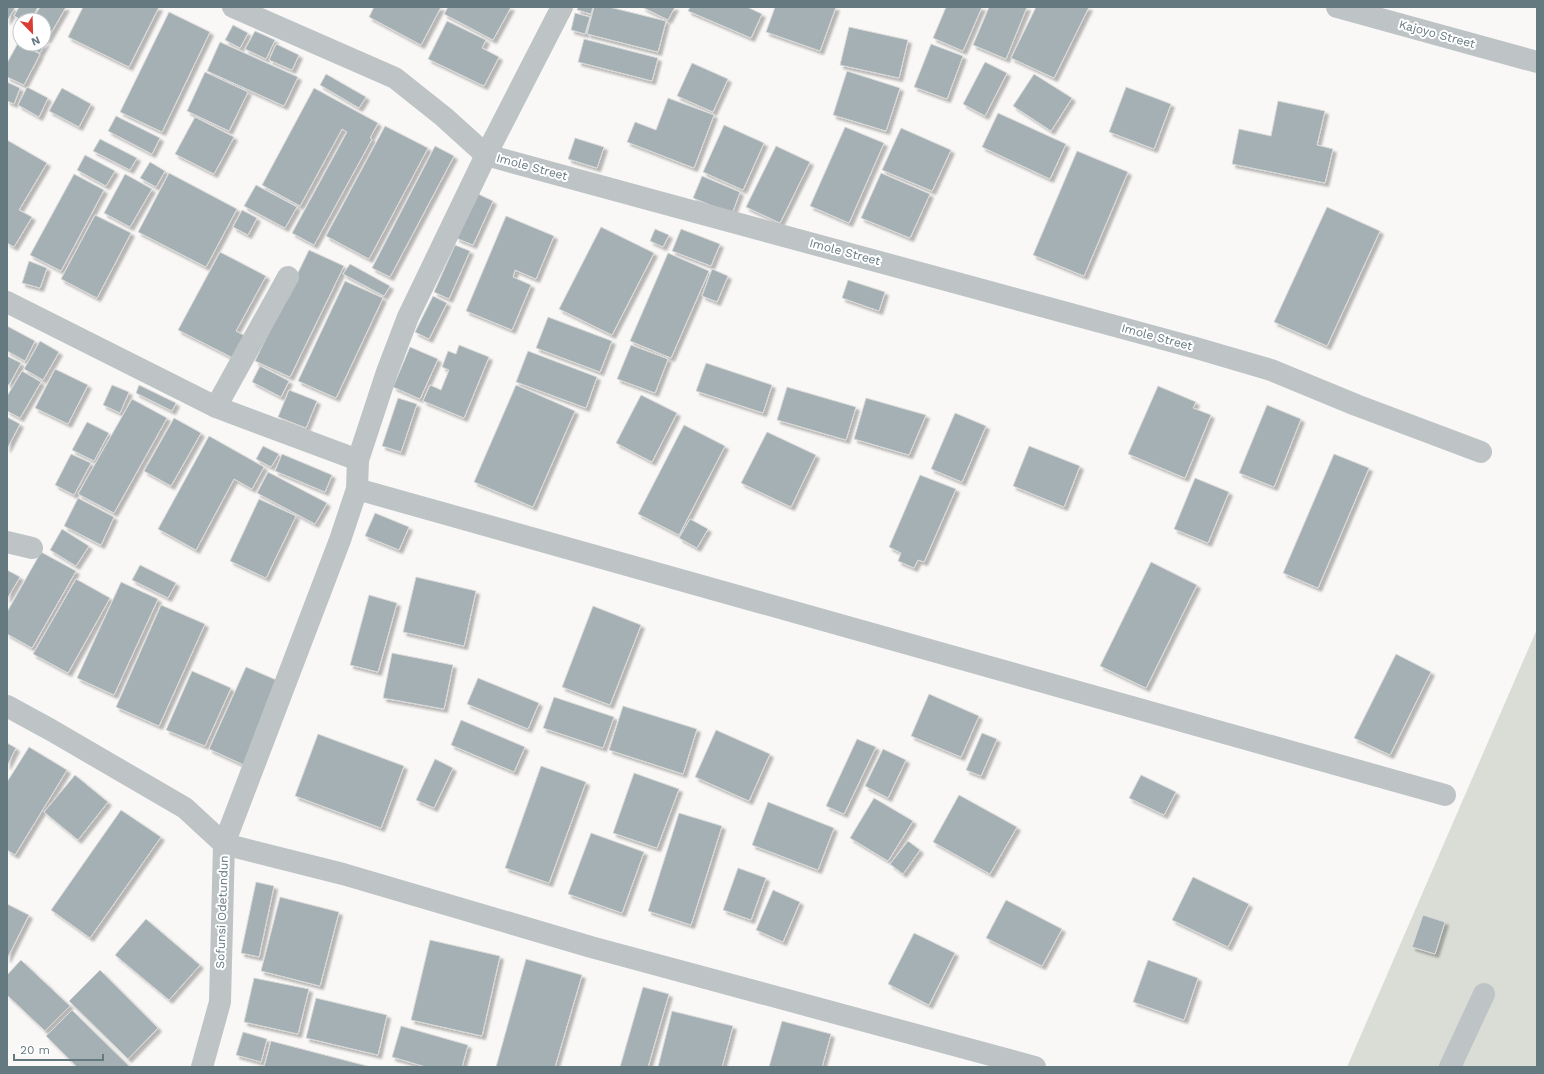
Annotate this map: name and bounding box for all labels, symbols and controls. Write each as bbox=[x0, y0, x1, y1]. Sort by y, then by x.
north arrow bbox=[12, 12, 52, 52]
street label: Kajoyo Street bbox=[1397, 17, 1477, 51]
text: N bbox=[29, 33, 42, 48]
street label: Imole Street bbox=[495, 151, 569, 183]
street label: Imole Street bbox=[808, 236, 882, 268]
street label: Imole Street bbox=[1120, 321, 1194, 353]
street label: Sofunsi Odetundun bbox=[213, 855, 231, 969]
scale bar bbox=[14, 1036, 103, 1062]
text: 20 m bbox=[20, 1043, 50, 1057]

